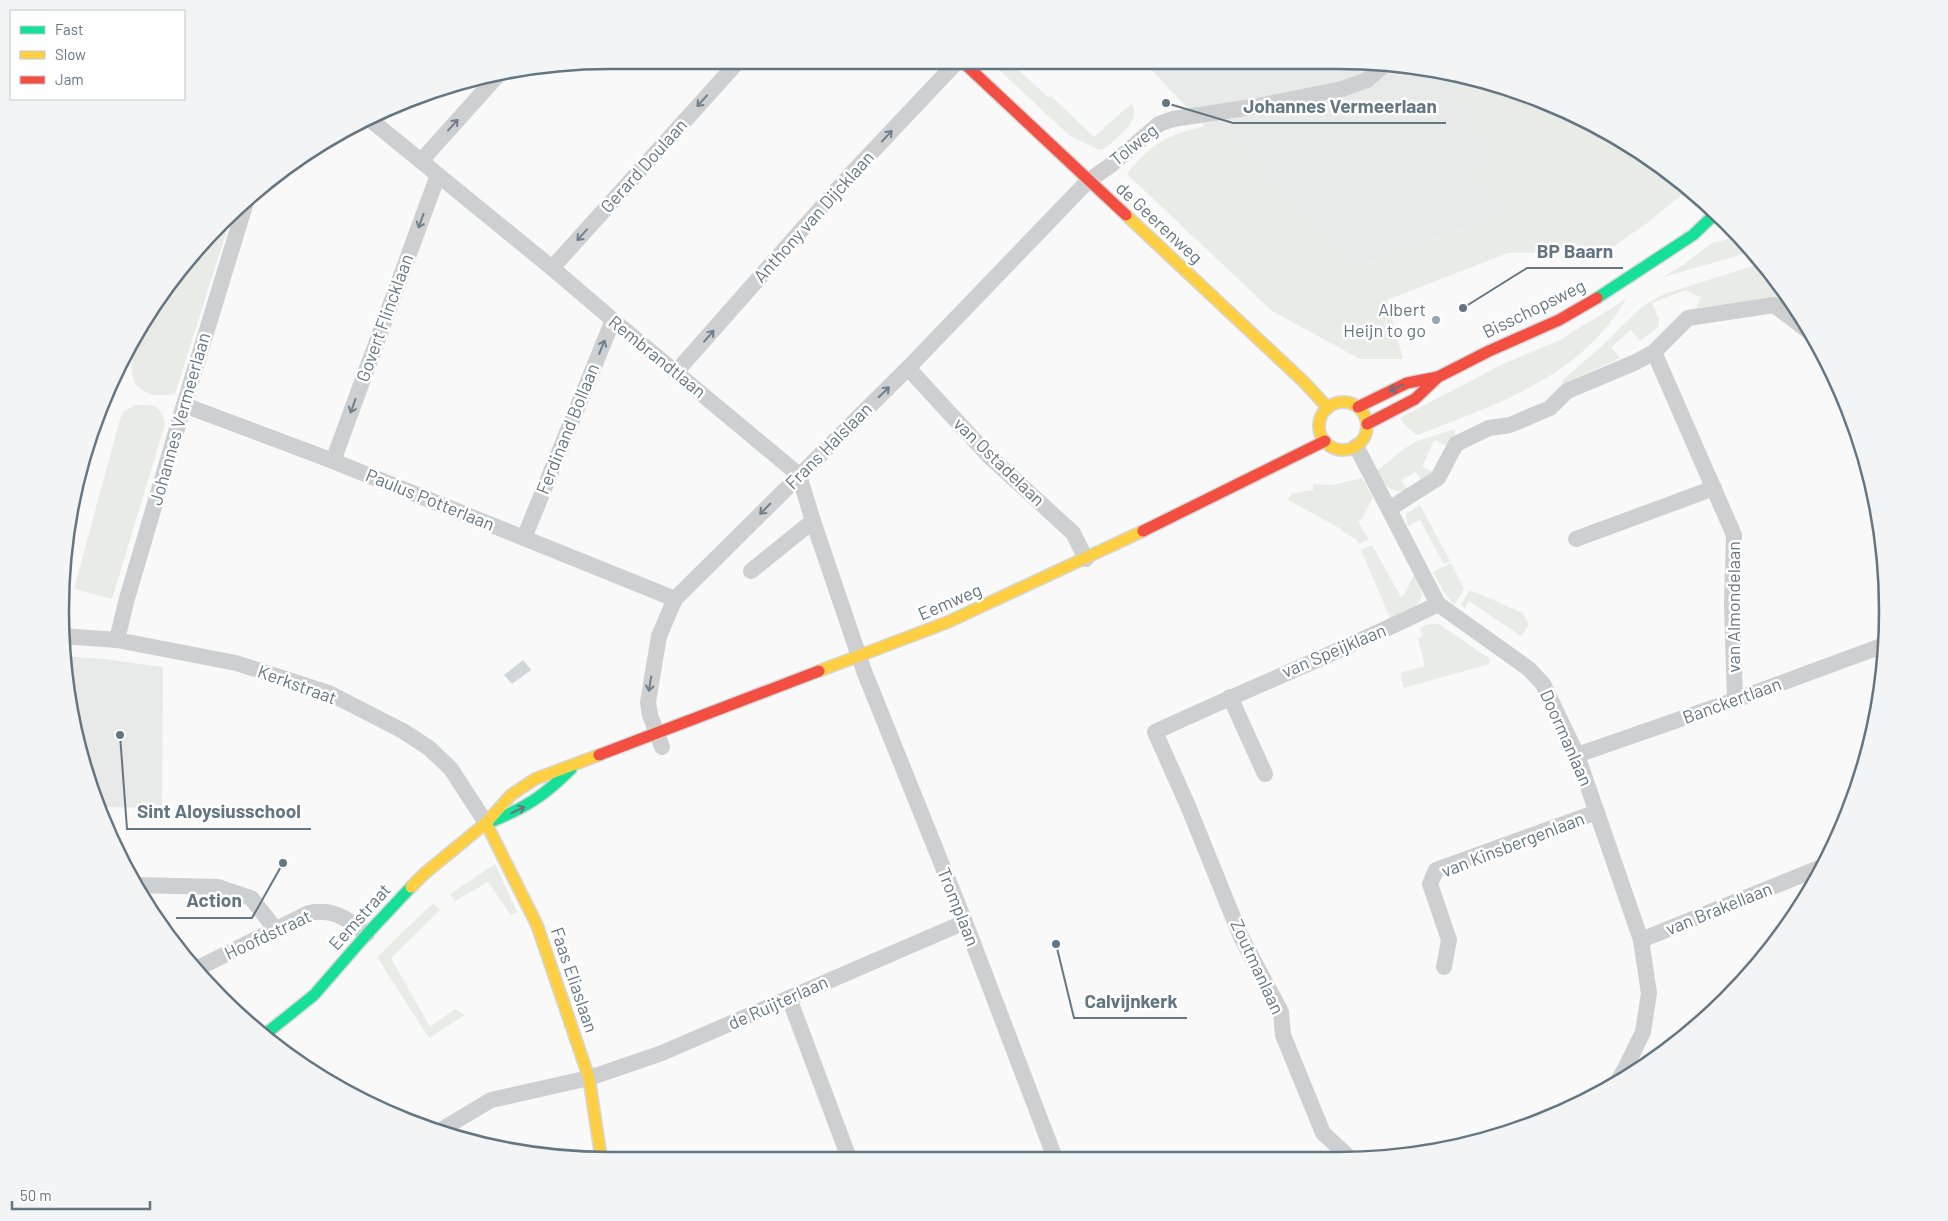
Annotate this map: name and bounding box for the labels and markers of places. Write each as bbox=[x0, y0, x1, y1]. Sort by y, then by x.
callout: Johannes Vermeerlaan bbox=[1233, 89, 1446, 123]
callout: BP Baarn bbox=[1527, 234, 1623, 268]
place label: Albert Heijn to go bbox=[1343, 298, 1426, 341]
marker: Albert Heijn to go bbox=[1430, 314, 1442, 326]
callout: Sint Aloysiusschool bbox=[127, 795, 311, 829]
callout: Action bbox=[176, 884, 252, 918]
callout: Calvijnkerk bbox=[1074, 984, 1187, 1018]

